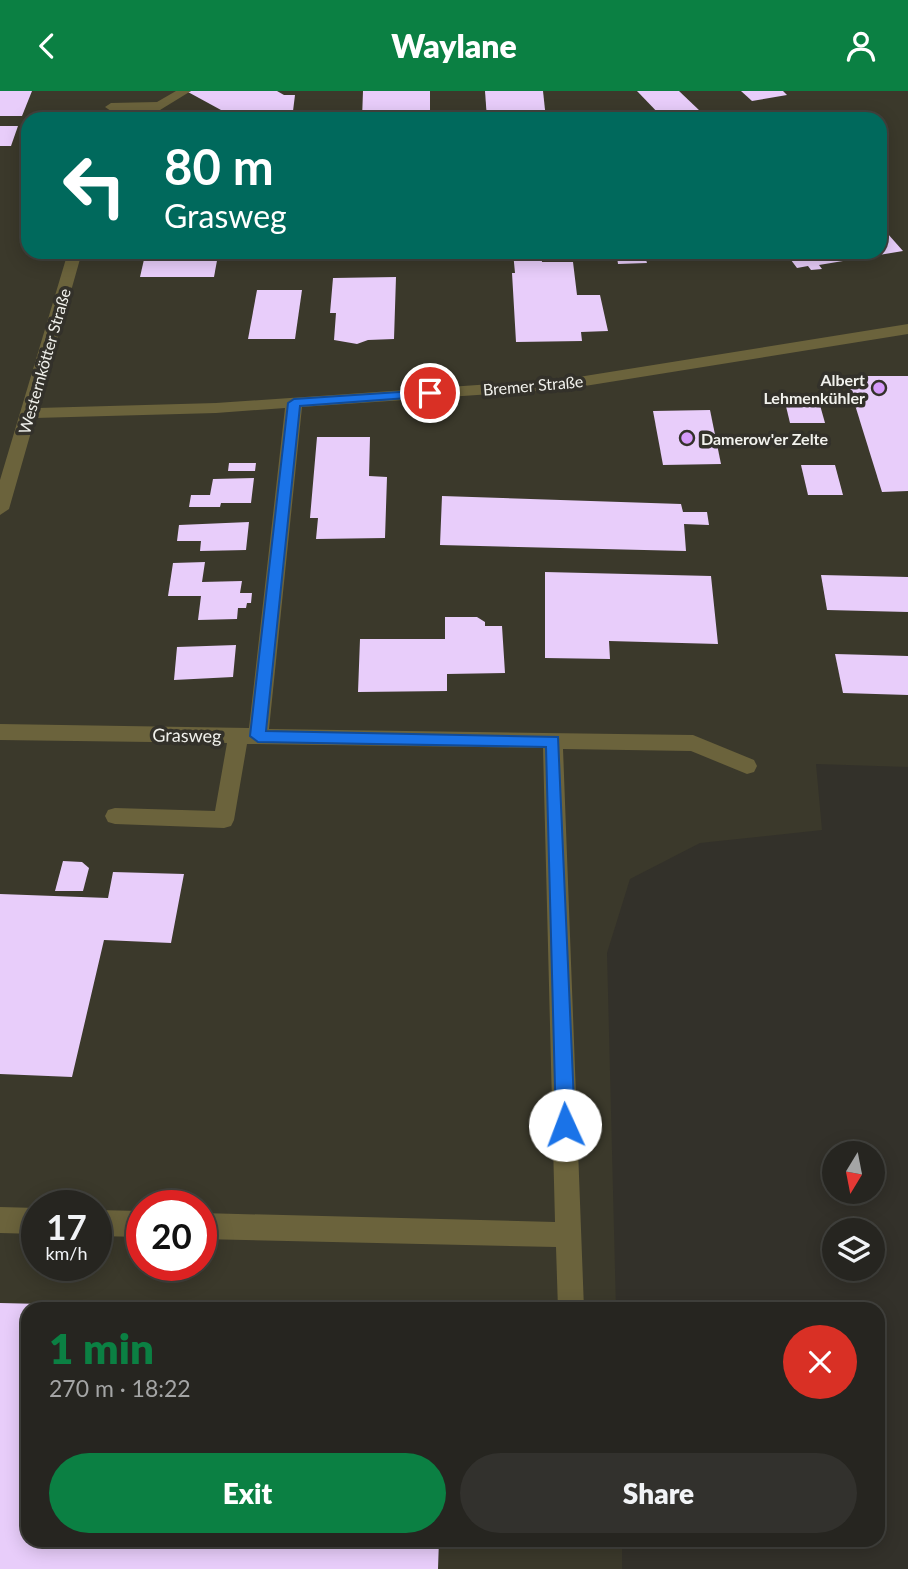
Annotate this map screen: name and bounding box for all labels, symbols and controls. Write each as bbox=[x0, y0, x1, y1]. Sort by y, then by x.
text: Waylane bbox=[391, 26, 517, 65]
icon: back bbox=[28, 27, 66, 65]
icon: person bbox=[842, 27, 880, 65]
text: 80 m bbox=[164, 137, 274, 195]
icon: left bbox=[49, 140, 140, 231]
text: Grasweg bbox=[164, 196, 287, 235]
street label: Westernkötter Straße bbox=[14, 286, 74, 436]
pin bbox=[400, 363, 460, 423]
place label: Albert Lehmenkühler bbox=[763, 370, 865, 407]
street label: Bremer Straße bbox=[482, 371, 584, 399]
icon: arrive bbox=[411, 374, 449, 412]
marker: Albert Lehmenkühler bbox=[871, 380, 887, 396]
place label: Damerow'er Zelte bbox=[701, 429, 828, 448]
marker: Damerow'er Zelte bbox=[679, 430, 695, 446]
street label: Grasweg bbox=[152, 723, 222, 747]
position arrow bbox=[528, 1088, 602, 1162]
north arrow bbox=[822, 1141, 886, 1204]
map controls bbox=[822, 1141, 885, 1281]
speed limit sign: 20 bbox=[126, 1190, 217, 1281]
text: 17 bbox=[46, 1205, 87, 1247]
button: layers bbox=[822, 1218, 885, 1281]
text: km/h bbox=[45, 1242, 88, 1264]
text: 1 min bbox=[49, 1323, 154, 1373]
button: close bbox=[783, 1325, 857, 1399]
text: 270 m · 18:22 bbox=[49, 1374, 191, 1402]
button: Exit bbox=[49, 1453, 446, 1533]
button: Share bbox=[460, 1453, 857, 1533]

